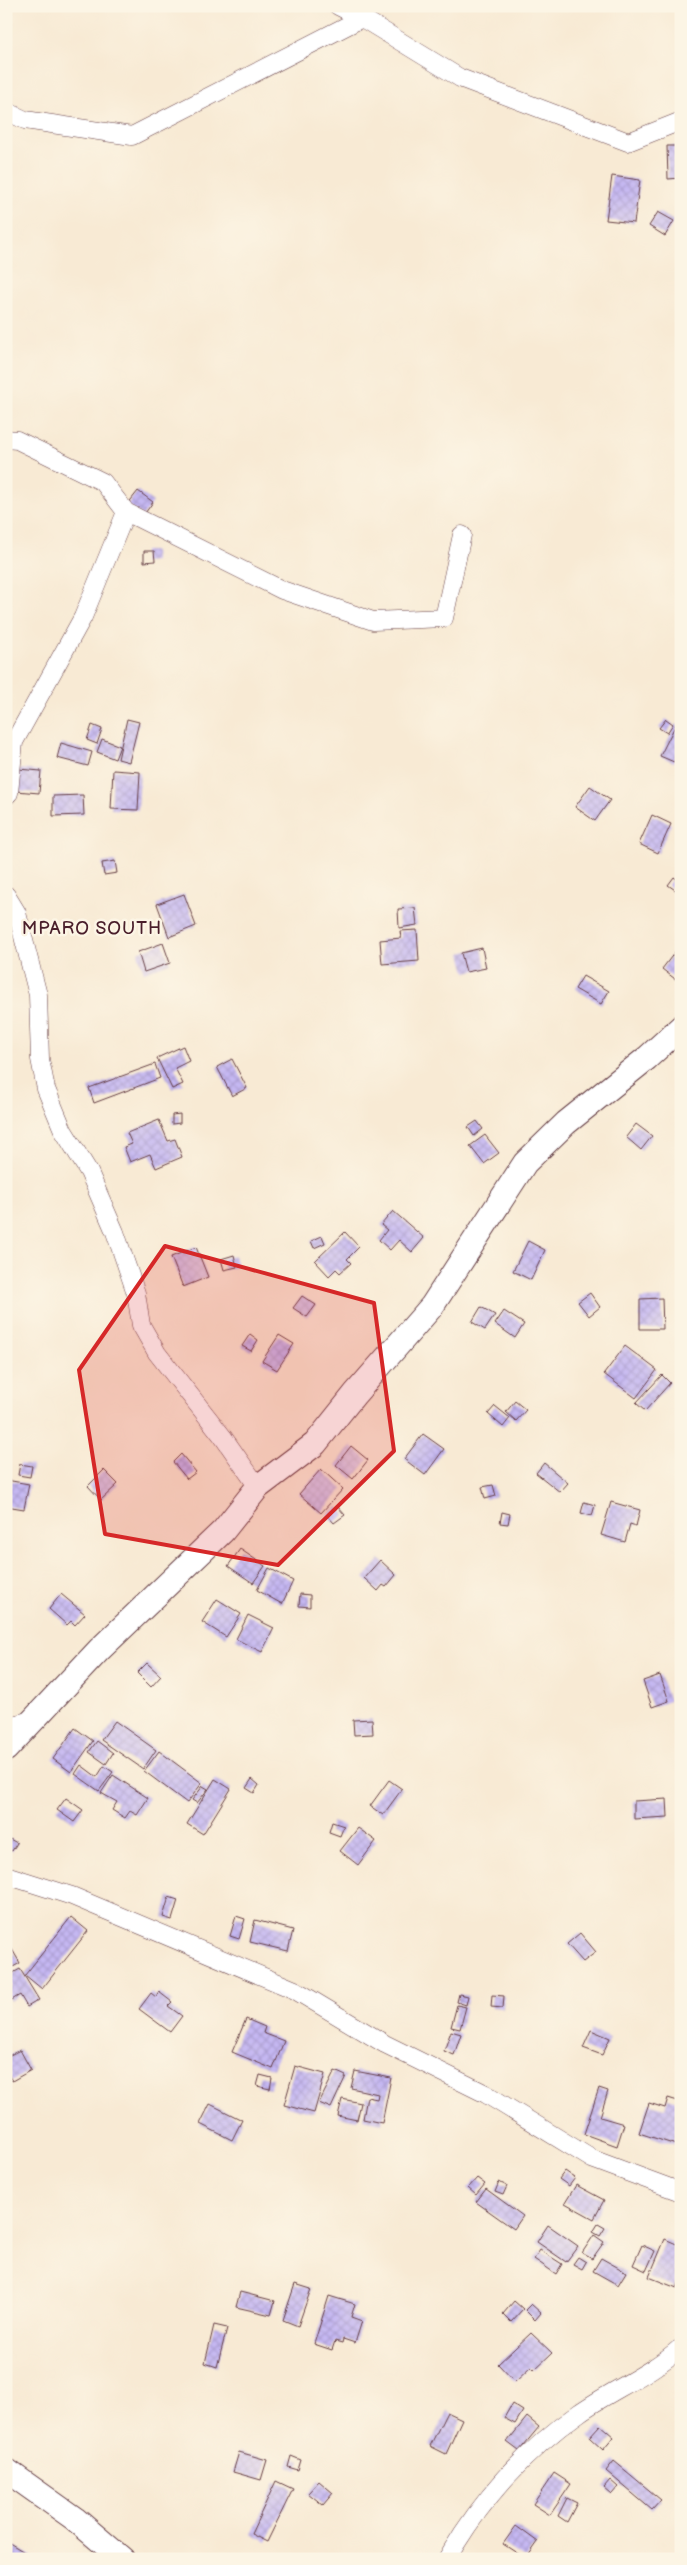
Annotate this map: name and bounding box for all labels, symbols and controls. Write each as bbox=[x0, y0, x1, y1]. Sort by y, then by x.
district label: MPARO SOUTH bbox=[22, 918, 162, 939]

